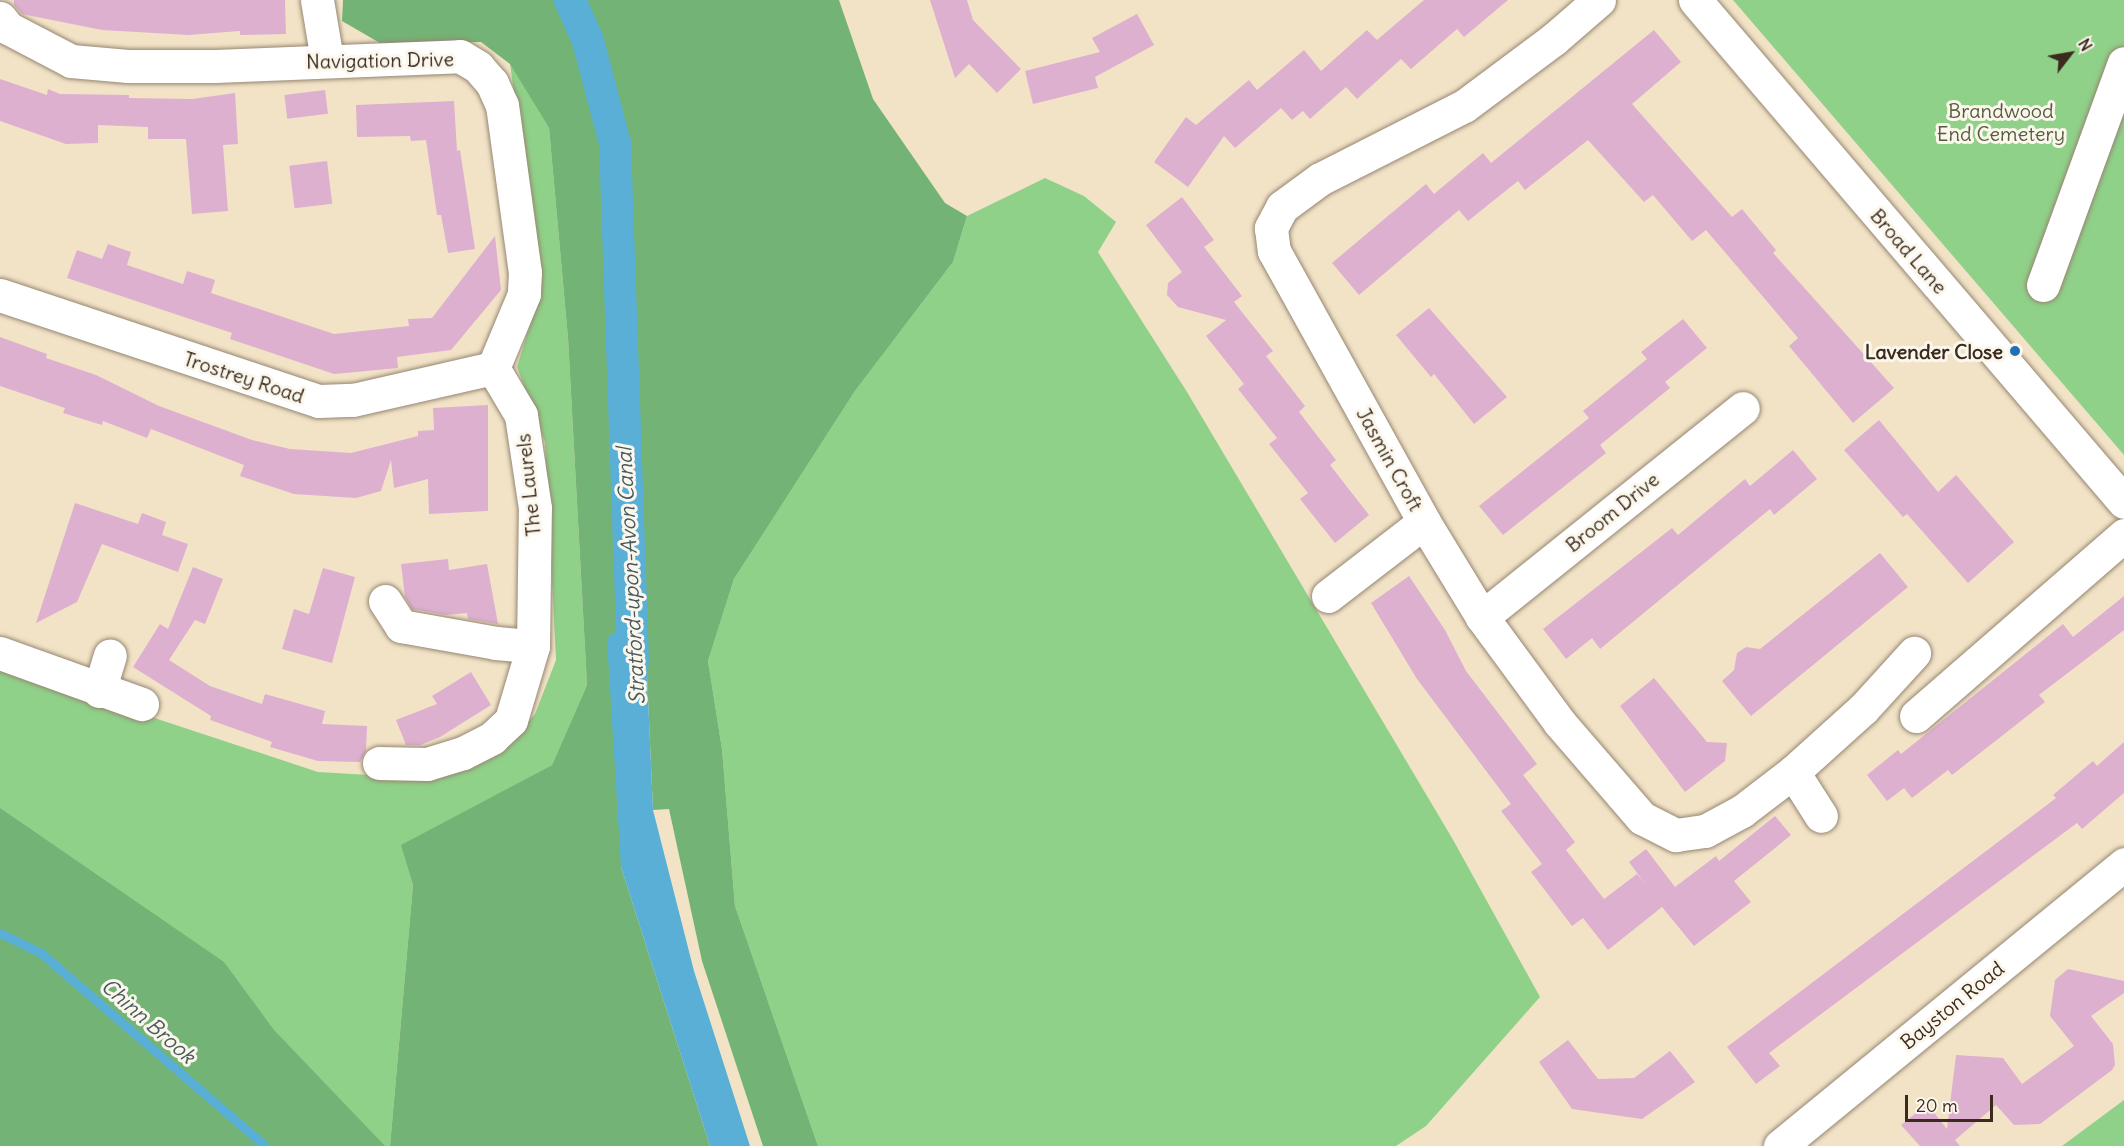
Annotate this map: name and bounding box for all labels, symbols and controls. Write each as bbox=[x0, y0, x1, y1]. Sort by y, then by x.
north arrow bbox=[2040, 24, 2100, 84]
text: N bbox=[2074, 35, 2097, 55]
street label: Navigation Drive bbox=[306, 47, 454, 73]
park label: Brandwood End Cemetery bbox=[1937, 99, 2065, 146]
street label: Broad Lane bbox=[1866, 204, 1952, 298]
place label: Lavender Close bbox=[1865, 339, 2003, 363]
marker: Lavender Close bbox=[2008, 344, 2022, 358]
street label: Trostrey Road bbox=[181, 346, 307, 408]
street label: Jasmin Croft bbox=[1352, 403, 1428, 515]
street label: The Laurels bbox=[511, 432, 545, 538]
water label: Stratford-upon-Avon Canal bbox=[612, 447, 650, 705]
street label: Broom Drive bbox=[1560, 467, 1664, 557]
street label: Bayston Road bbox=[1895, 956, 2009, 1054]
water label: Chinn Brook bbox=[96, 973, 200, 1069]
scale bar bbox=[1908, 1083, 1996, 1121]
text: 20 m bbox=[1916, 1094, 1958, 1117]

